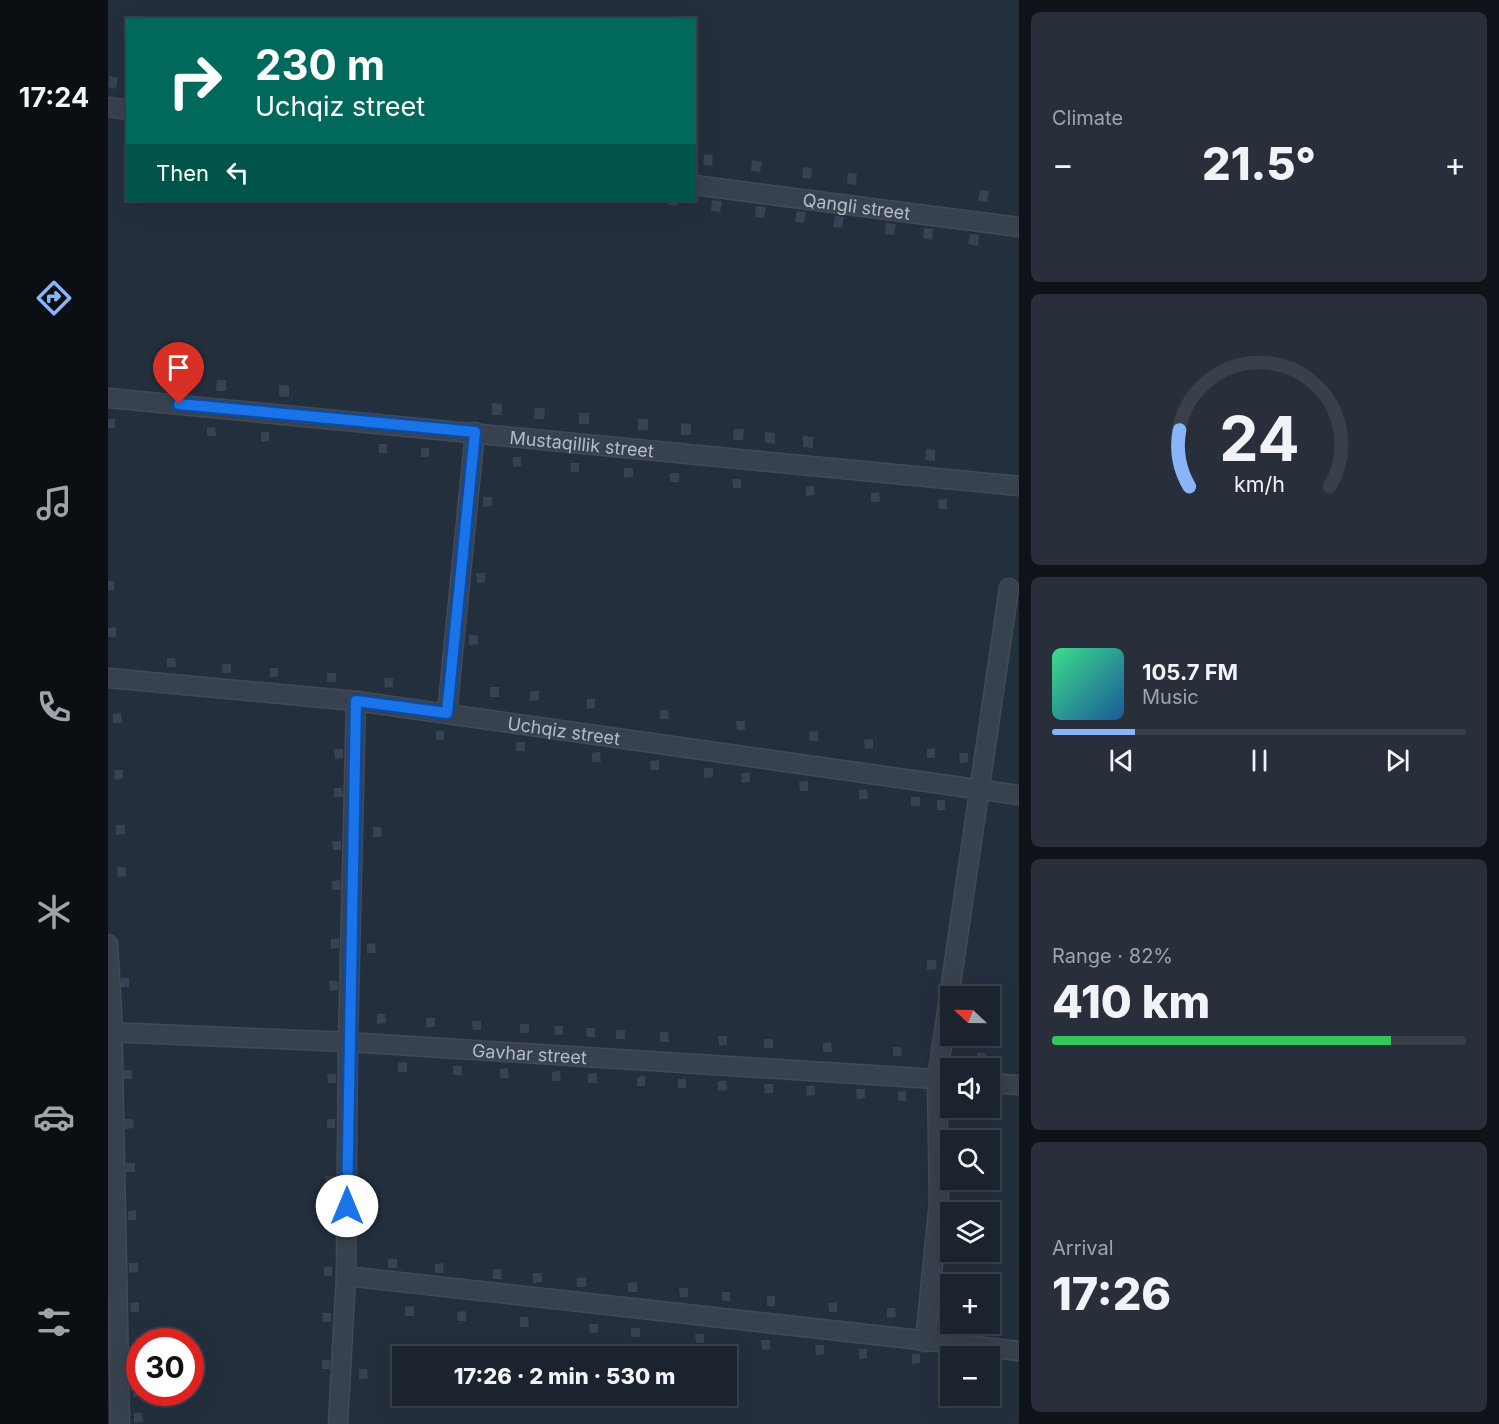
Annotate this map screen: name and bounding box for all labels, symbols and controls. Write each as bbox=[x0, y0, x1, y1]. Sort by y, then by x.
text: 230 m bbox=[255, 39, 385, 90]
icon: right bbox=[156, 42, 234, 120]
text: 17:24 bbox=[19, 81, 89, 114]
text: Uchqiz street bbox=[255, 90, 425, 123]
text: Climate bbox=[1052, 106, 1123, 130]
text: 21.5° bbox=[1202, 136, 1316, 191]
text: − bbox=[1052, 144, 1074, 184]
text: + bbox=[1444, 144, 1466, 184]
icon: left bbox=[221, 156, 254, 189]
text: Then bbox=[156, 160, 209, 186]
street label: Qangli street bbox=[802, 189, 912, 223]
icon: directions bbox=[33, 277, 75, 319]
pin bbox=[153, 342, 204, 404]
icon: arrive bbox=[162, 351, 195, 384]
text: 24 bbox=[1219, 401, 1299, 476]
street label: Mustaqillik street bbox=[509, 426, 655, 461]
text: km/h bbox=[1234, 471, 1284, 497]
icon: music bbox=[33, 482, 75, 524]
text: 105.7 FM bbox=[1142, 659, 1238, 685]
text: Music bbox=[1142, 685, 1199, 709]
icon: phone bbox=[33, 686, 75, 728]
street label: Uchqiz street bbox=[506, 712, 622, 749]
icon: previous bbox=[1105, 744, 1138, 777]
icon: pause bbox=[1243, 744, 1276, 777]
icon: next bbox=[1381, 744, 1414, 777]
icon: climate bbox=[33, 891, 75, 933]
text: Range · 82% bbox=[1052, 944, 1173, 968]
text: 410 km bbox=[1052, 974, 1210, 1029]
north arrow bbox=[940, 986, 1000, 1046]
map controls bbox=[940, 986, 1000, 1406]
street label: Gavhar street bbox=[471, 1039, 588, 1068]
button: sound bbox=[940, 1058, 1000, 1118]
icon: car bbox=[33, 1096, 75, 1138]
button: search bbox=[940, 1130, 1000, 1190]
position arrow bbox=[315, 1174, 379, 1238]
button: layers bbox=[940, 1202, 1000, 1262]
text: Arrival bbox=[1052, 1236, 1114, 1260]
text: 17:26 bbox=[1052, 1266, 1171, 1321]
button: + bbox=[940, 1274, 1000, 1334]
icon: filters bbox=[33, 1301, 75, 1343]
speed limit sign: 30 bbox=[126, 1328, 204, 1406]
button: − bbox=[940, 1346, 1000, 1406]
text: 17:26 · 2 min · 530 m bbox=[454, 1363, 675, 1389]

